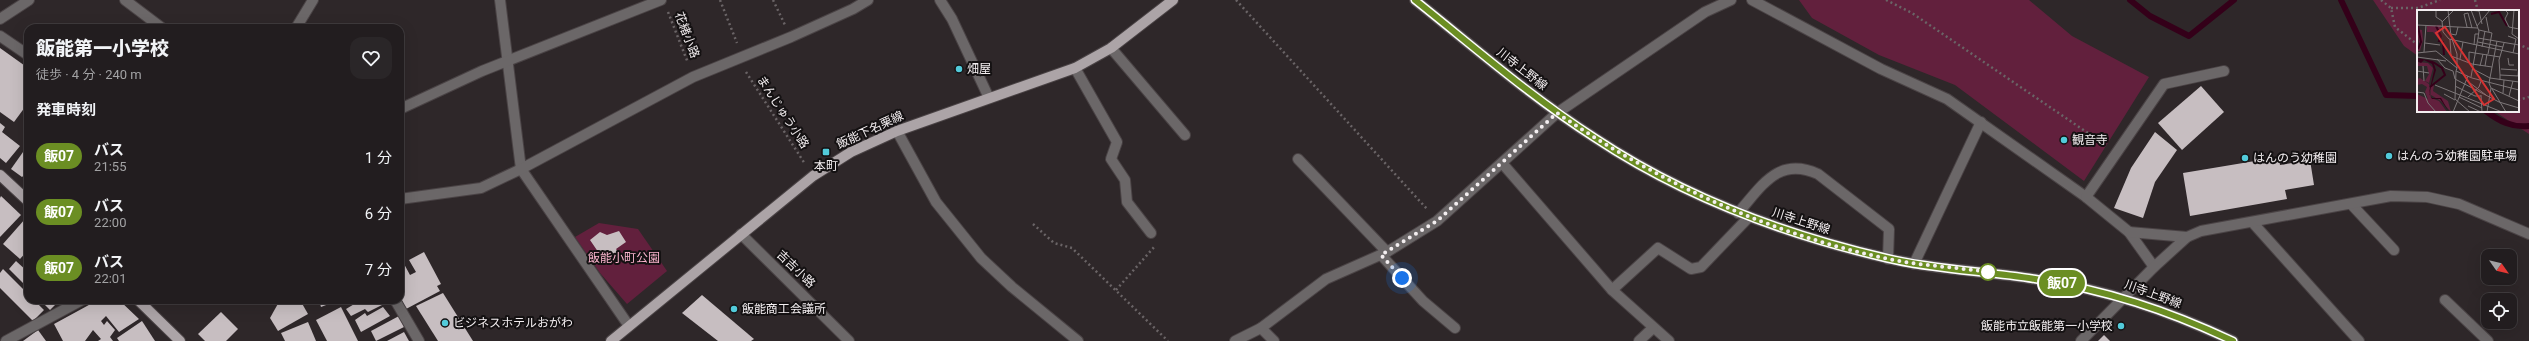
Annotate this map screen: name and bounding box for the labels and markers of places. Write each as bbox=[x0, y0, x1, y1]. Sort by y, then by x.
place label: 畑屋 bbox=[967, 62, 991, 76]
marker: 畑屋 bbox=[954, 64, 964, 74]
place label: 観音寺 bbox=[2072, 133, 2108, 147]
marker: 観音寺 bbox=[2059, 135, 2069, 145]
marker: 本町 bbox=[821, 147, 831, 157]
place label: はんのう幼稚園駐車場 bbox=[2397, 149, 2517, 163]
place label: はんのう幼稚園 bbox=[2253, 151, 2337, 165]
marker: はんのう幼稚園駐車場 bbox=[2384, 151, 2394, 161]
marker: はんのう幼稚園 bbox=[2240, 153, 2250, 163]
place label: 本町 bbox=[814, 159, 838, 173]
unlabelled marker bbox=[1979, 263, 1997, 281]
place label: 飯能商工会議所 bbox=[742, 302, 826, 316]
marker: 飯能商工会議所 bbox=[729, 304, 739, 314]
place label: ビジネスホテルおがわ bbox=[453, 316, 573, 330]
marker: ビジネスホテルおがわ bbox=[440, 318, 450, 328]
place label: 飯能市立飯能第一小学校 bbox=[1981, 319, 2113, 333]
marker: 飯能市立飯能第一小学校 bbox=[2116, 321, 2126, 331]

